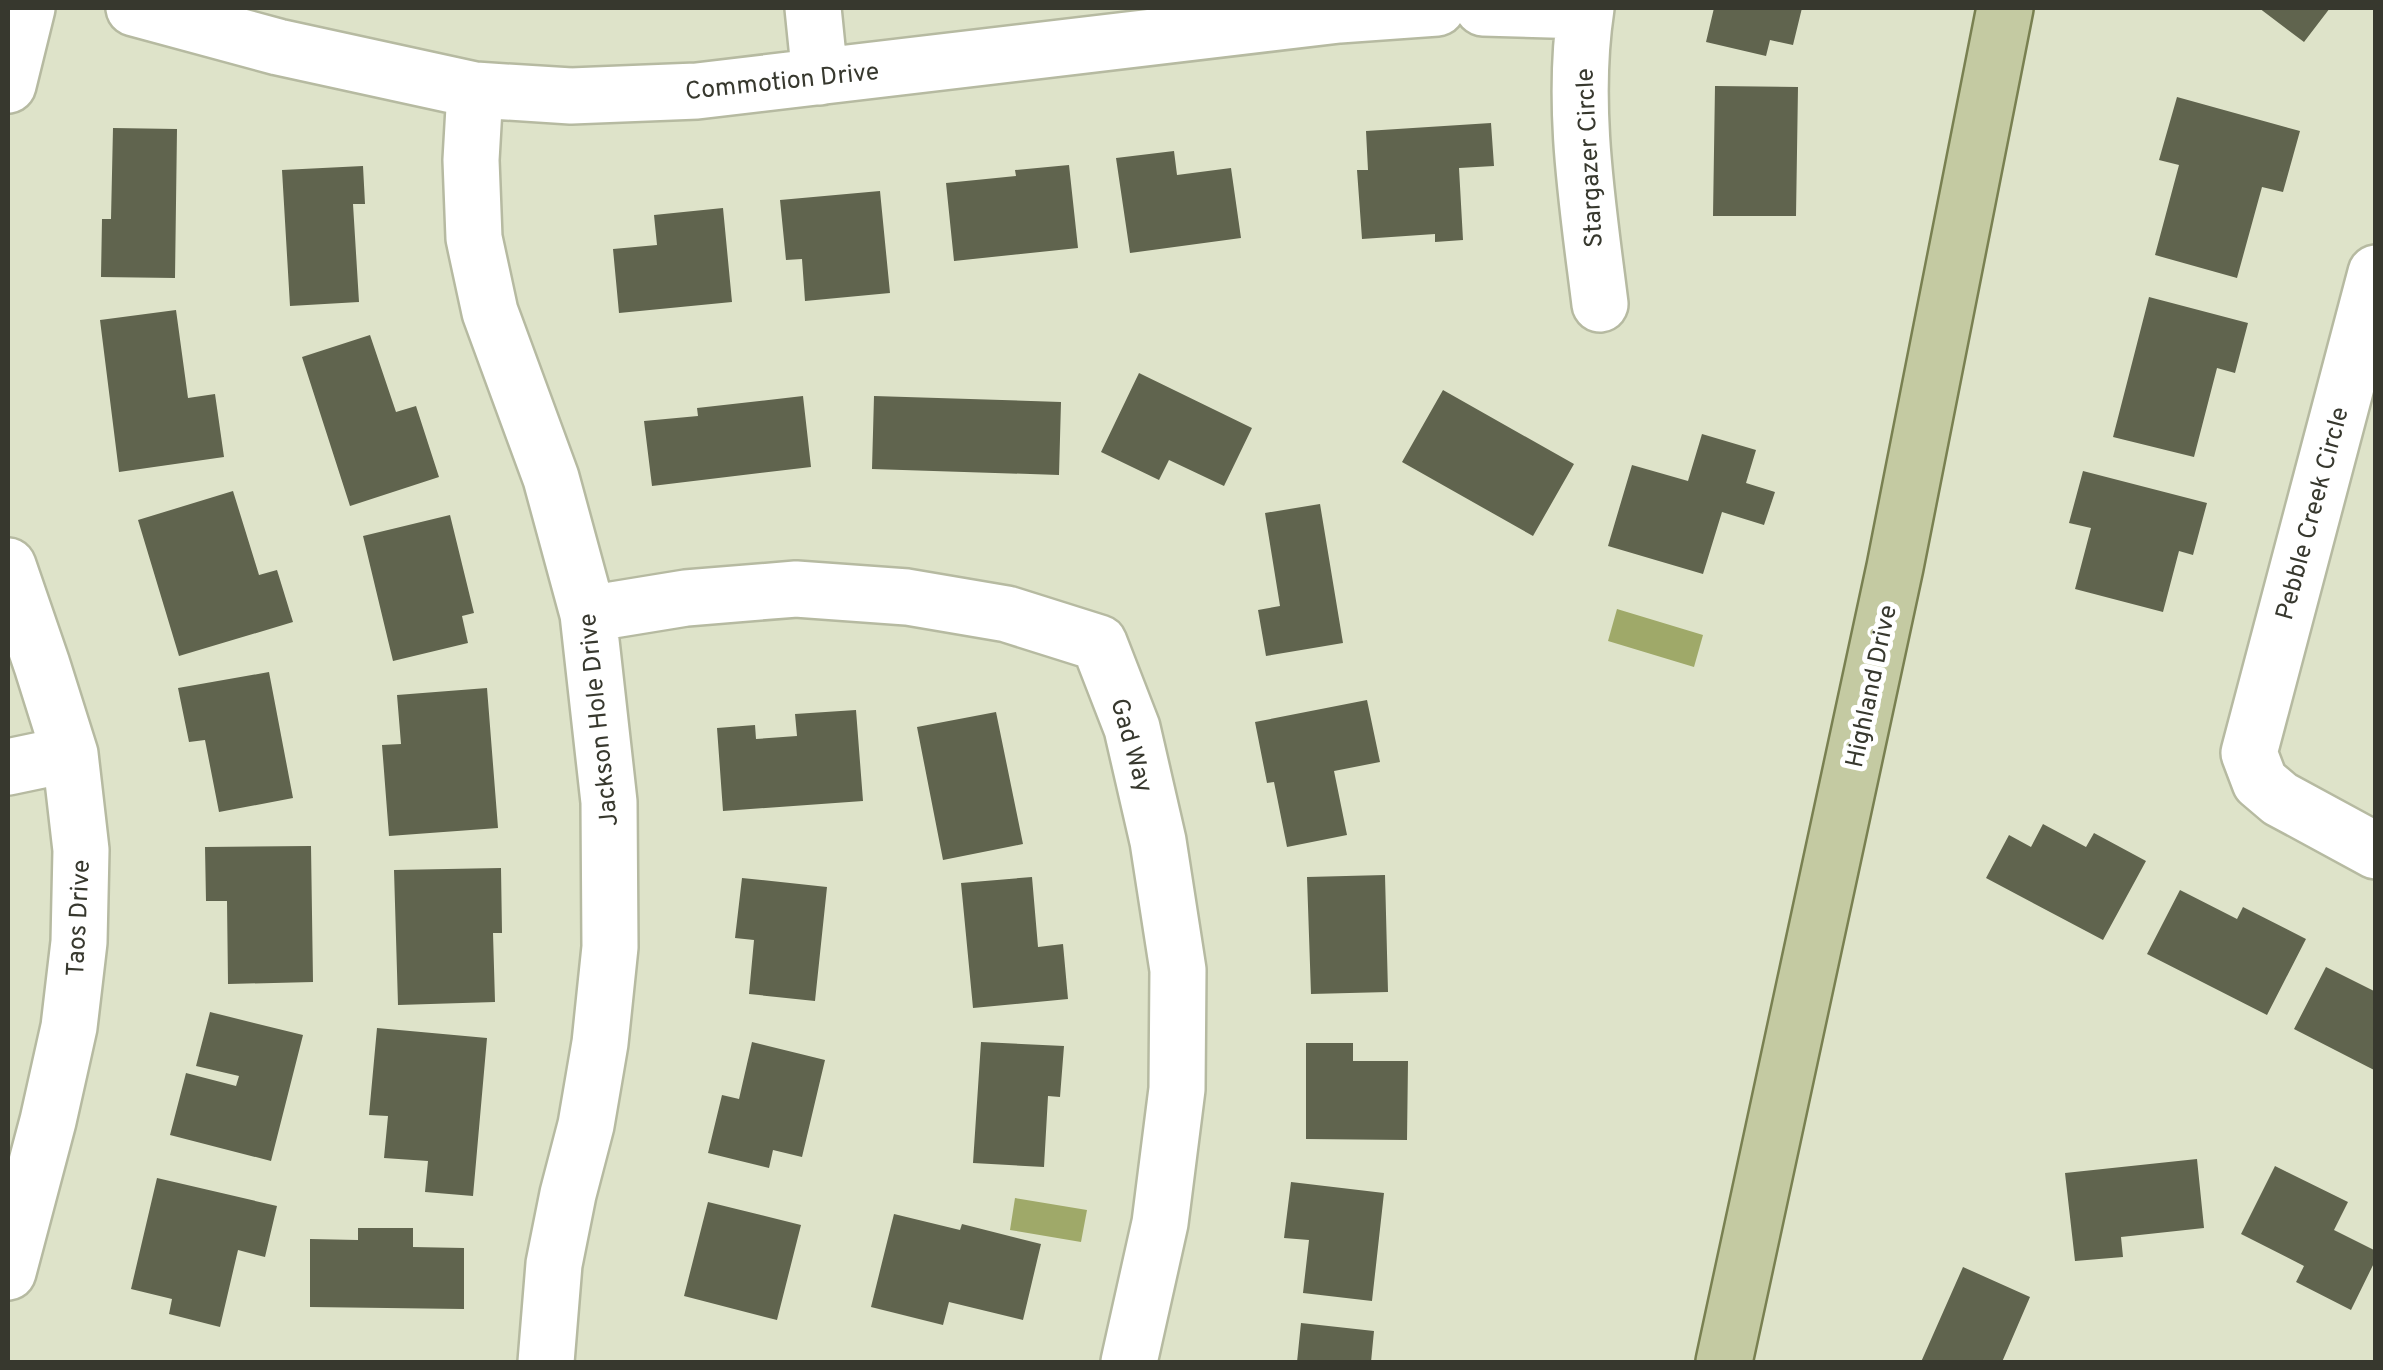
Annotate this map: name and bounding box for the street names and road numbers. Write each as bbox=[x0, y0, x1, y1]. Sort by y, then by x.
street label: Commotion Drive bbox=[684, 57, 881, 109]
street label: Stargazer Circle bbox=[1570, 67, 1612, 248]
street label: Pebble Creek Circle bbox=[2270, 404, 2358, 624]
street label: Highland Drive bbox=[1840, 602, 1906, 771]
street label: Jackson Hole Drive bbox=[573, 611, 627, 828]
street label: Gad Way bbox=[1101, 695, 1159, 797]
street label: Taos Drive bbox=[61, 859, 99, 977]

